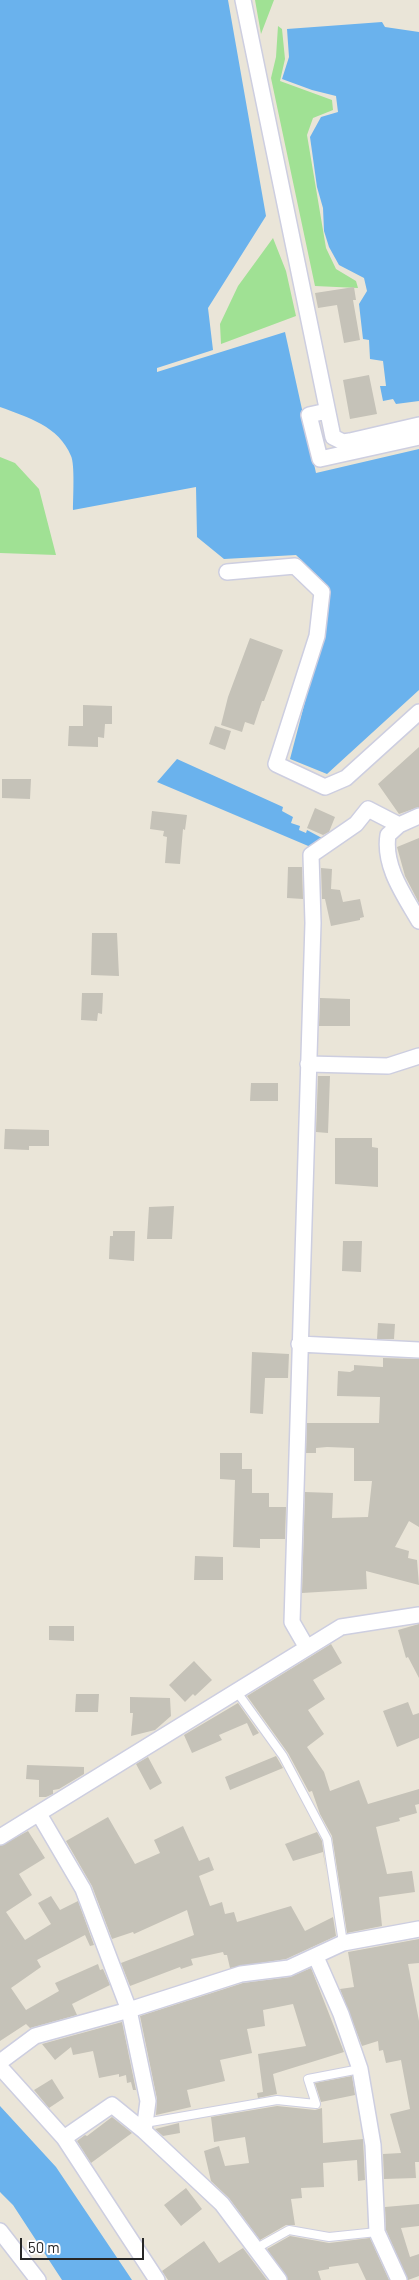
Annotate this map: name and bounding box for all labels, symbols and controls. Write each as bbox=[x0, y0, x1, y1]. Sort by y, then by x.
scale bar bbox=[22, 2228, 146, 2260]
text: 50 m bbox=[28, 2238, 60, 2256]

